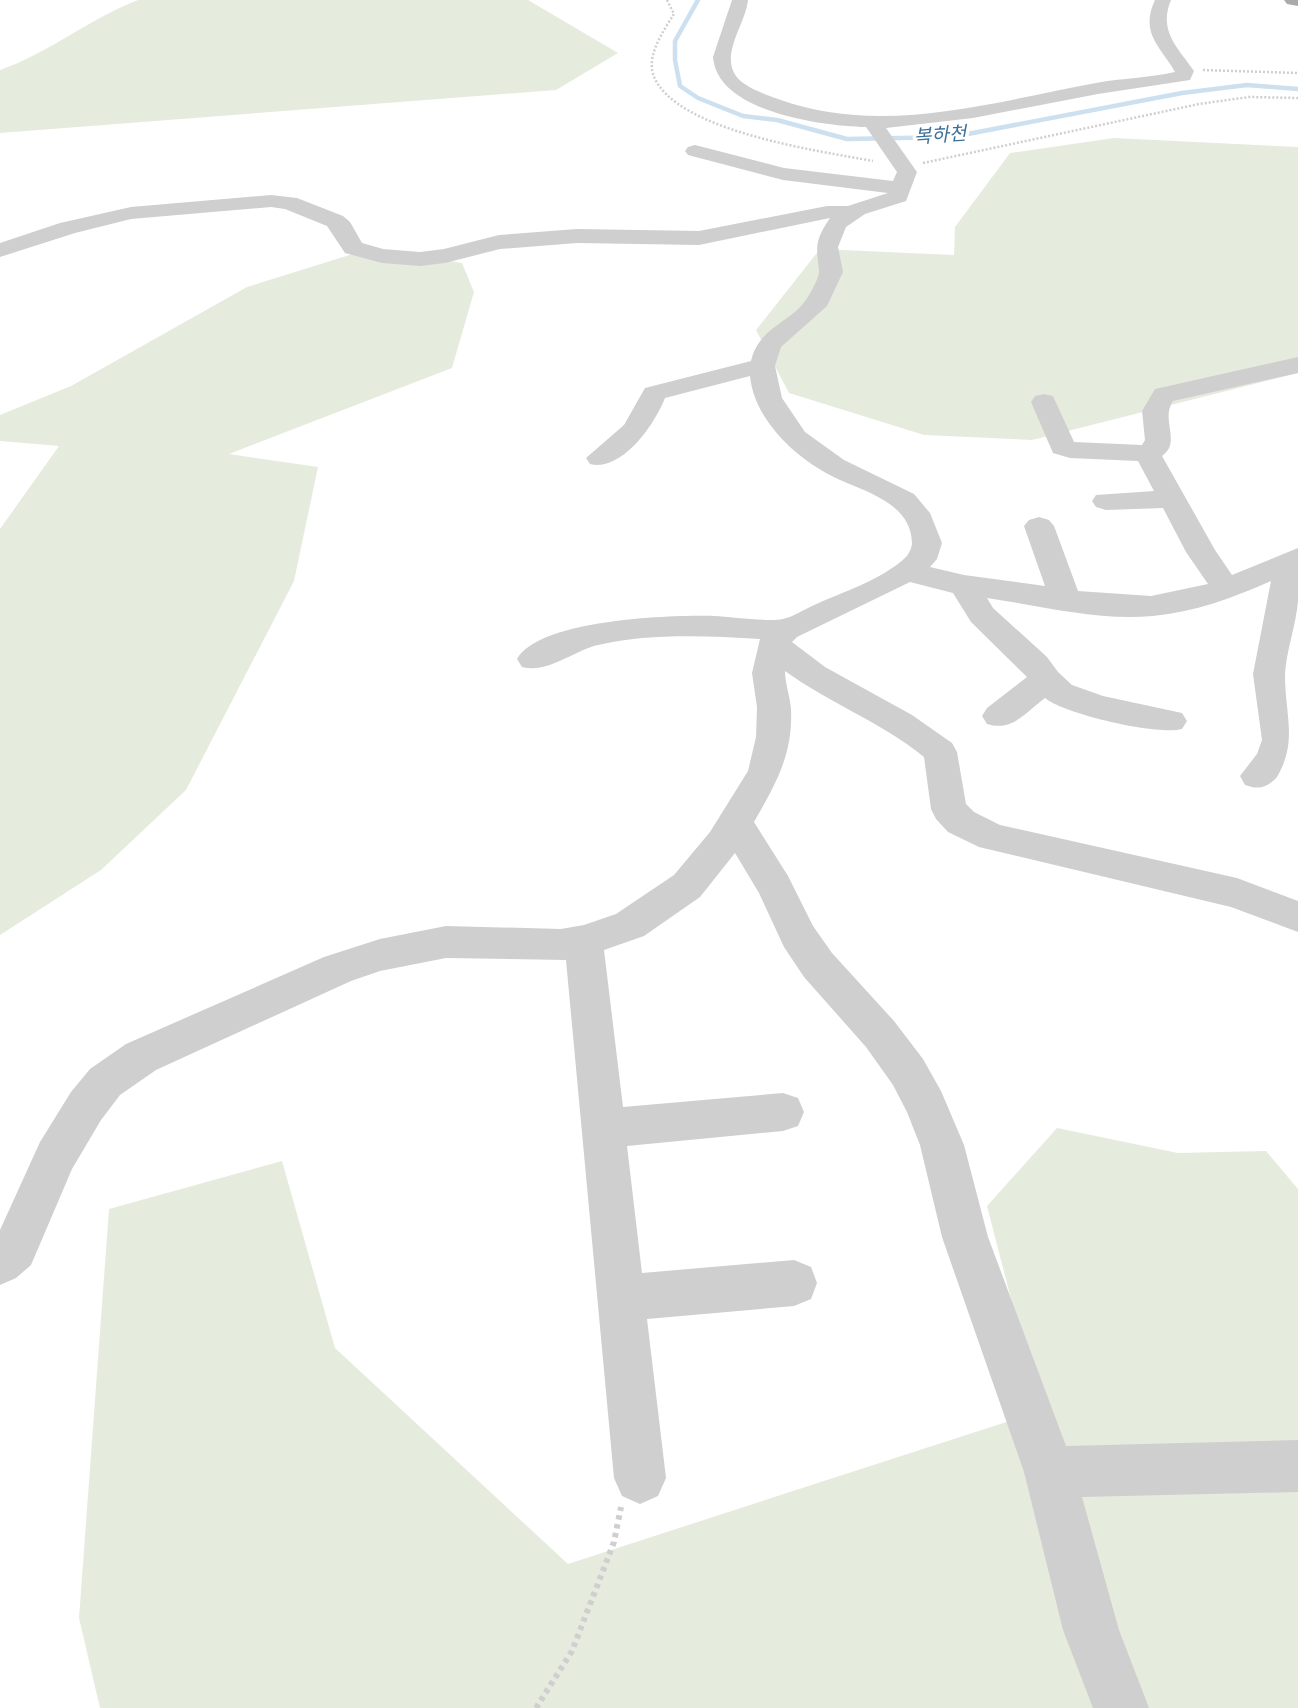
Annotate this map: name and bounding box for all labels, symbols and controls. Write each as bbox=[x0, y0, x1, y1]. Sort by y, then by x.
water label: 복하천 bbox=[913, 122, 968, 148]

